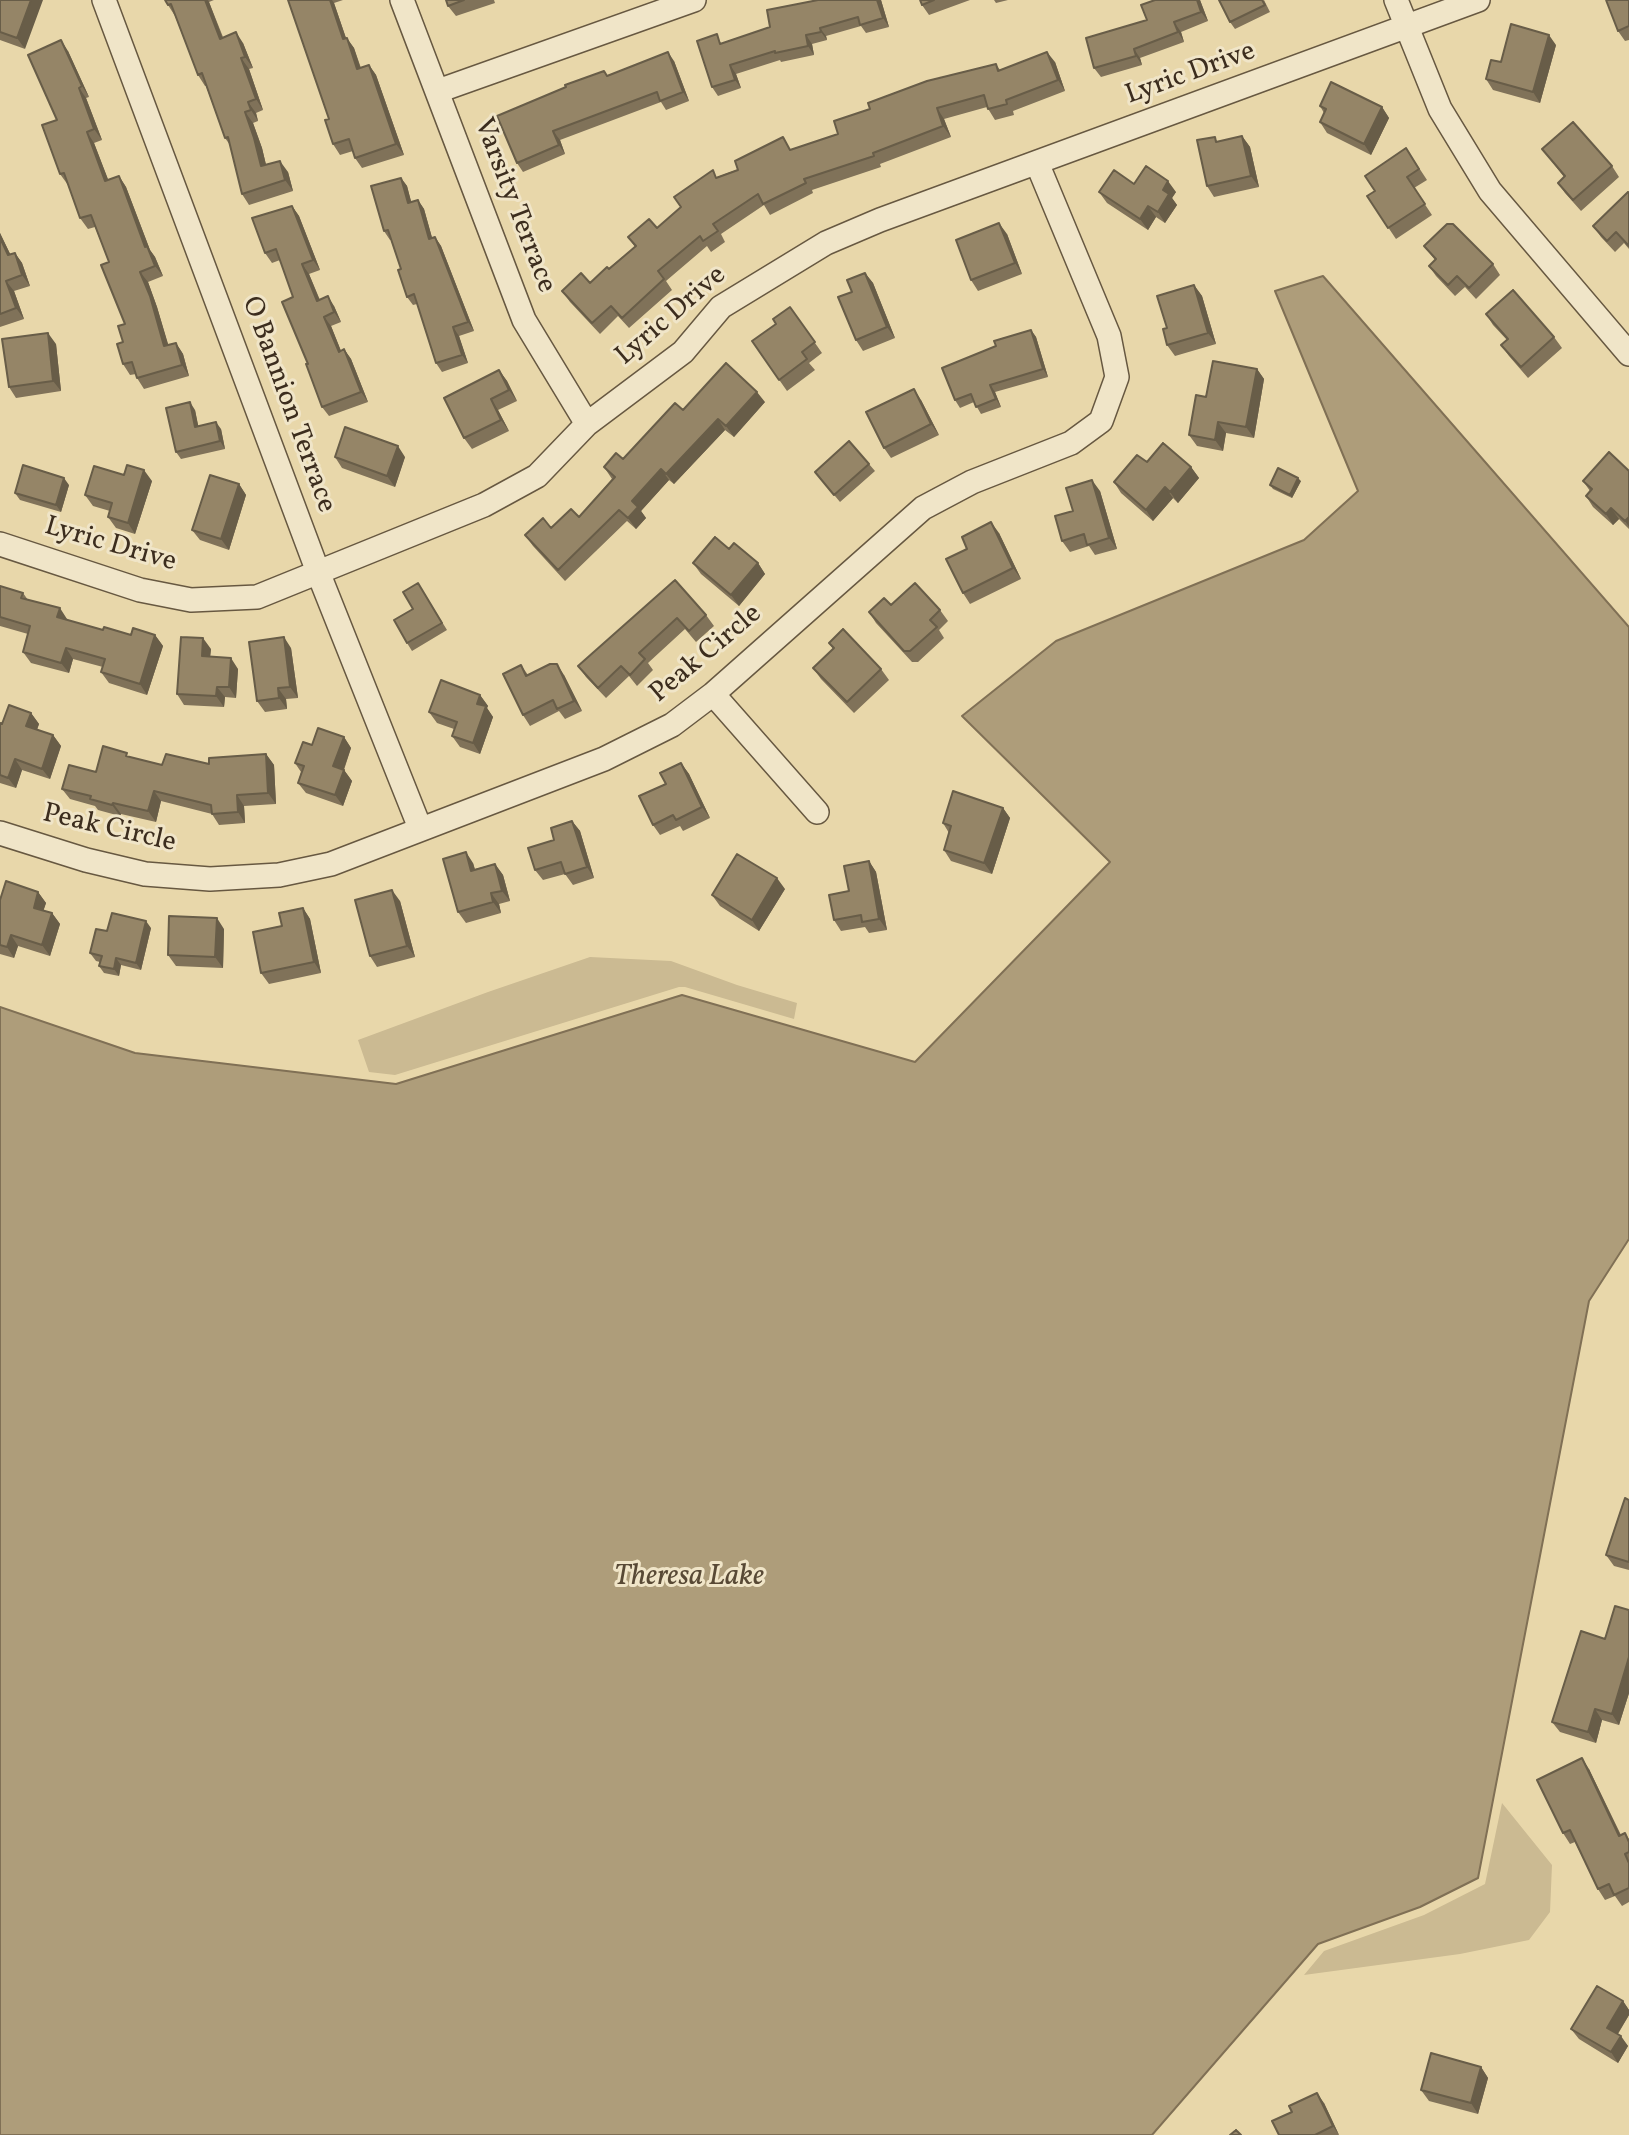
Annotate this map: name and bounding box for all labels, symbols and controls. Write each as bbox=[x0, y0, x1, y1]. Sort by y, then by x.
street label: Lyric Drive bbox=[1122, 36, 1260, 114]
street label: Varsity Terrace bbox=[464, 114, 562, 298]
street label: Lyric Drive bbox=[610, 260, 734, 374]
street label: O Bannion Terrace bbox=[232, 292, 342, 518]
street label: Lyric Drive bbox=[40, 511, 180, 581]
street label: Peak Circle bbox=[644, 599, 770, 711]
street label: Peak Circle bbox=[39, 798, 179, 862]
water label: Theresa Lake bbox=[614, 1560, 764, 1596]

